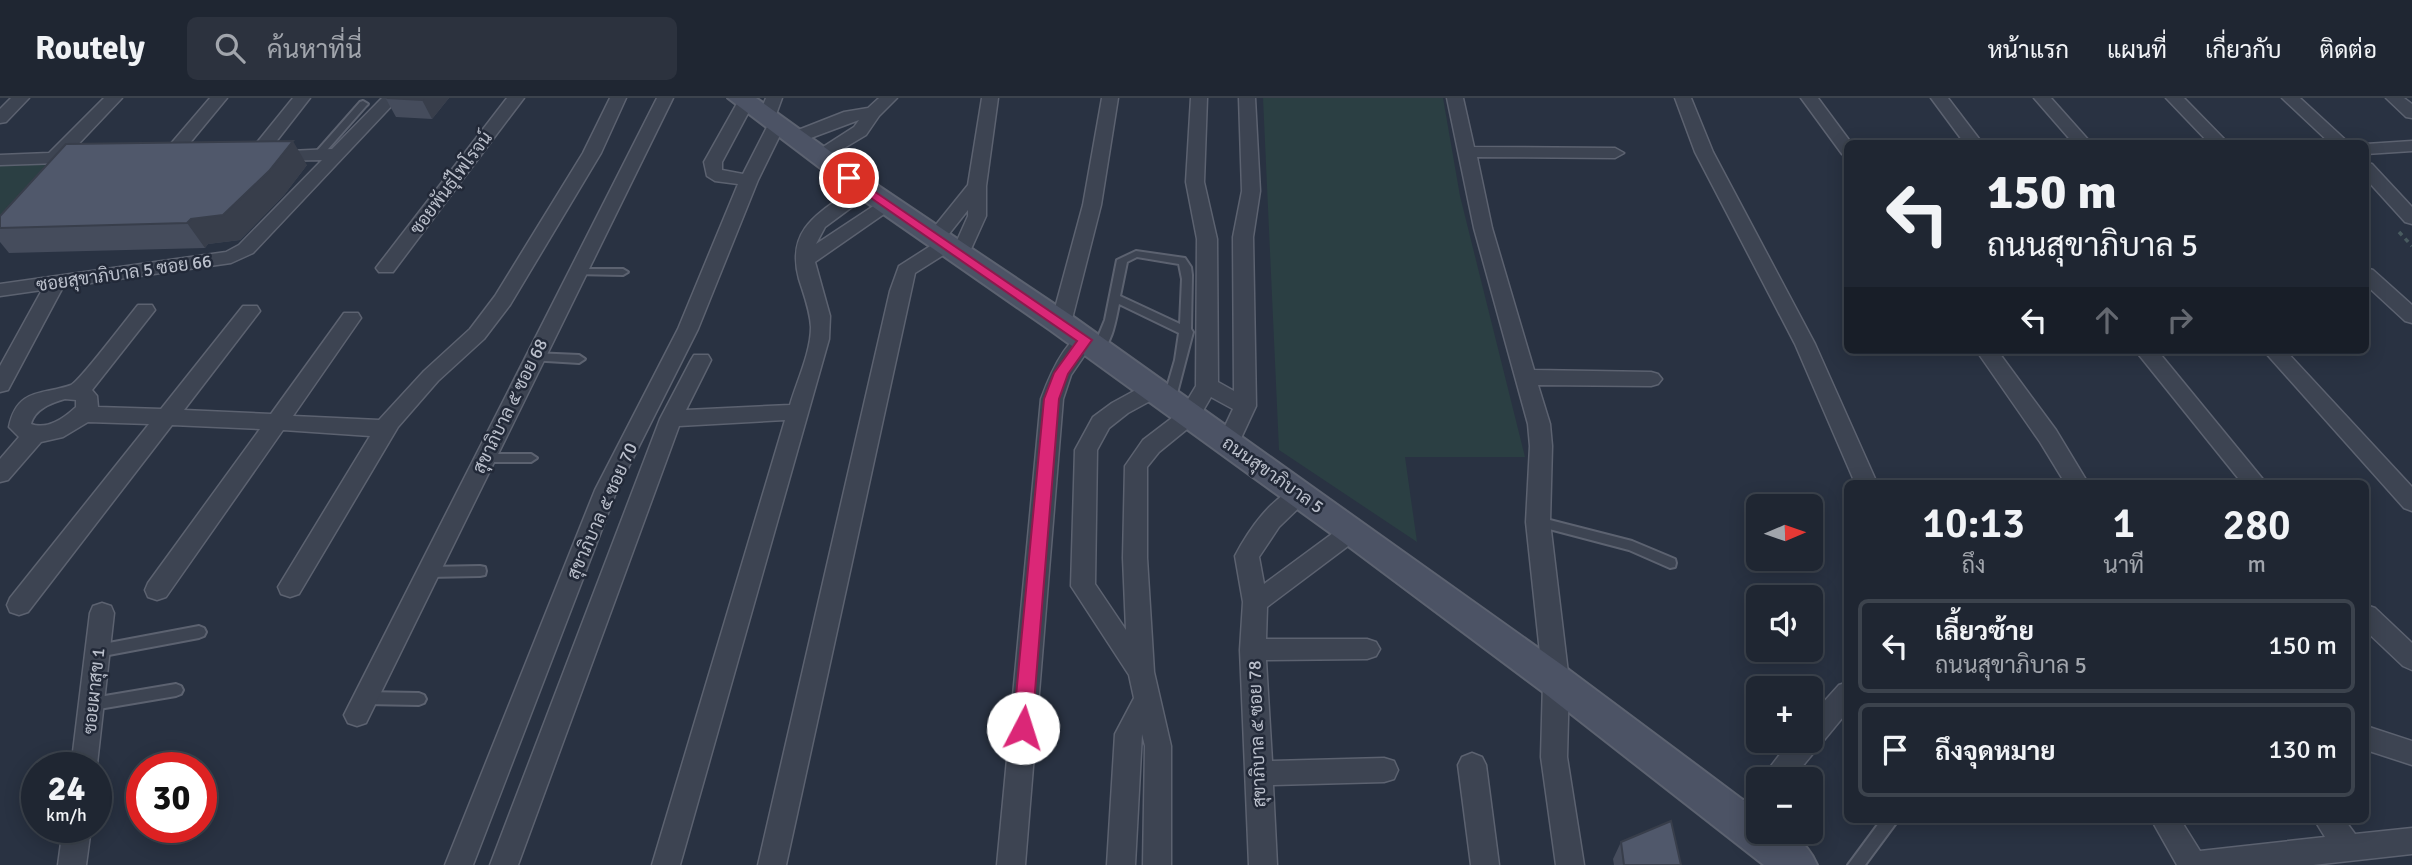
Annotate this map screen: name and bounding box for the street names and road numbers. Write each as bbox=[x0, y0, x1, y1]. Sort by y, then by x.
street label: ซอยพันธ์ุไพโรจน์ bbox=[404, 126, 498, 239]
street label: ซอยสุขาภิบาล 5 ซอย 66 bbox=[35, 250, 213, 297]
street label: สุขาภิบาล ๕ ซอย 68 bbox=[468, 335, 553, 477]
street label: ถนนสุขาภิบาล 5 bbox=[1217, 432, 1328, 519]
street label: สุขาภิบาล ๕ ซอย 70 bbox=[562, 439, 643, 583]
street label: ซอยผาสุข 1 bbox=[79, 647, 110, 735]
street label: สุขาภิบาล ๕ ซอย 78 bbox=[1243, 660, 1272, 808]

